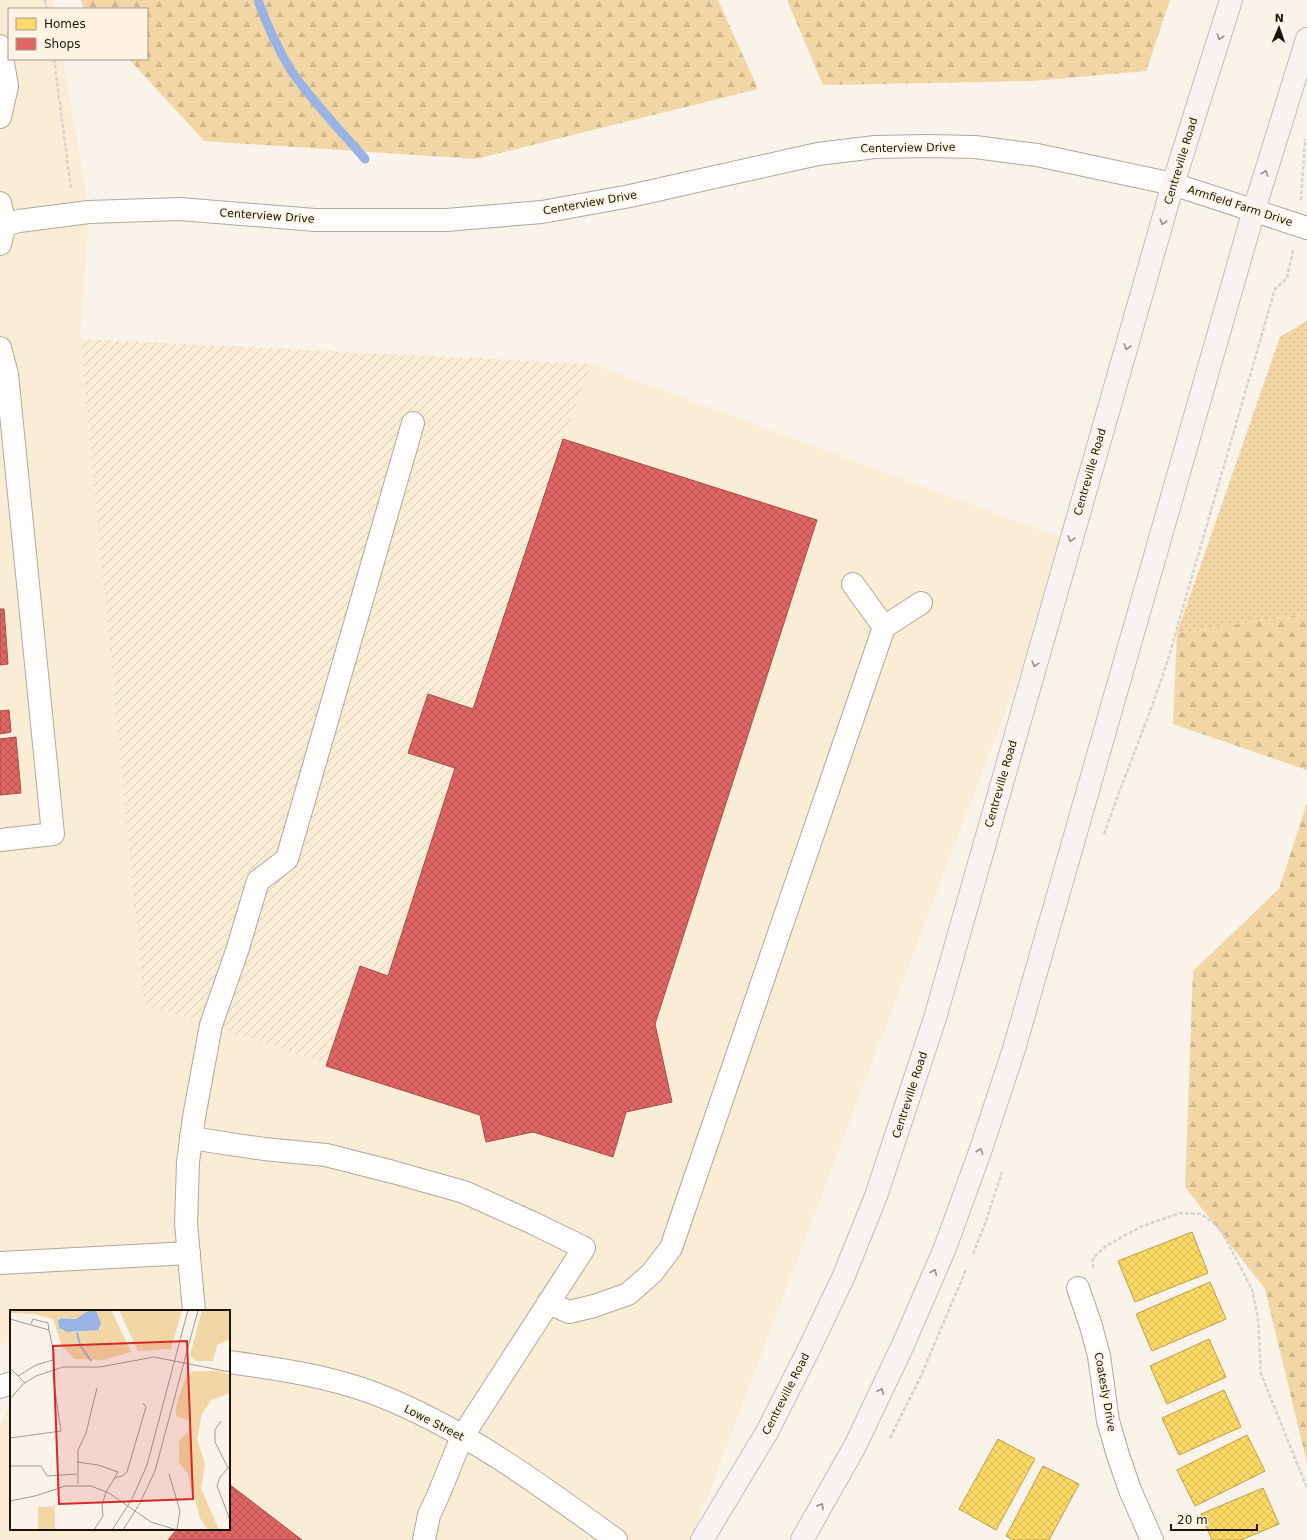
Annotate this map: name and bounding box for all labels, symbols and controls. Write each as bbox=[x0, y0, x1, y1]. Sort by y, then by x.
legend bbox=[8, 8, 148, 60]
north arrow bbox=[1259, 8, 1299, 48]
text: N bbox=[1274, 12, 1284, 25]
text: Homes bbox=[44, 17, 86, 31]
one-way arrow bbox=[1216, 34, 1225, 41]
text: Shops bbox=[44, 37, 80, 51]
street label: Centreville Road bbox=[1162, 116, 1200, 206]
street label: Centerview Drive bbox=[860, 141, 956, 155]
one-way arrow bbox=[1260, 170, 1269, 177]
street label: Armfield Farm Drive bbox=[1186, 183, 1294, 229]
street label: Centerview Drive bbox=[542, 188, 638, 218]
street label: Centerview Drive bbox=[219, 206, 315, 226]
one-way arrow bbox=[1159, 218, 1168, 225]
one-way arrow bbox=[1123, 343, 1132, 350]
street label: Centreville Road bbox=[1071, 427, 1109, 517]
one-way arrow bbox=[1067, 535, 1076, 542]
one-way arrow bbox=[1031, 660, 1040, 667]
street label: Centreville Road bbox=[982, 739, 1020, 829]
street label: Centreville Road bbox=[890, 1050, 930, 1140]
one-way arrow bbox=[976, 1147, 984, 1154]
one-way arrow bbox=[929, 1269, 937, 1277]
inset map bbox=[10, 1310, 230, 1530]
street label: Centreville Road bbox=[760, 1351, 812, 1437]
street label: Coatesly Drive bbox=[1092, 1351, 1118, 1433]
one-way arrow bbox=[876, 1387, 884, 1395]
street label: Lowe Street bbox=[402, 1402, 467, 1444]
one-way arrow bbox=[817, 1503, 824, 1510]
scale bar bbox=[1171, 1506, 1257, 1532]
text: 20 m bbox=[1177, 1513, 1208, 1527]

